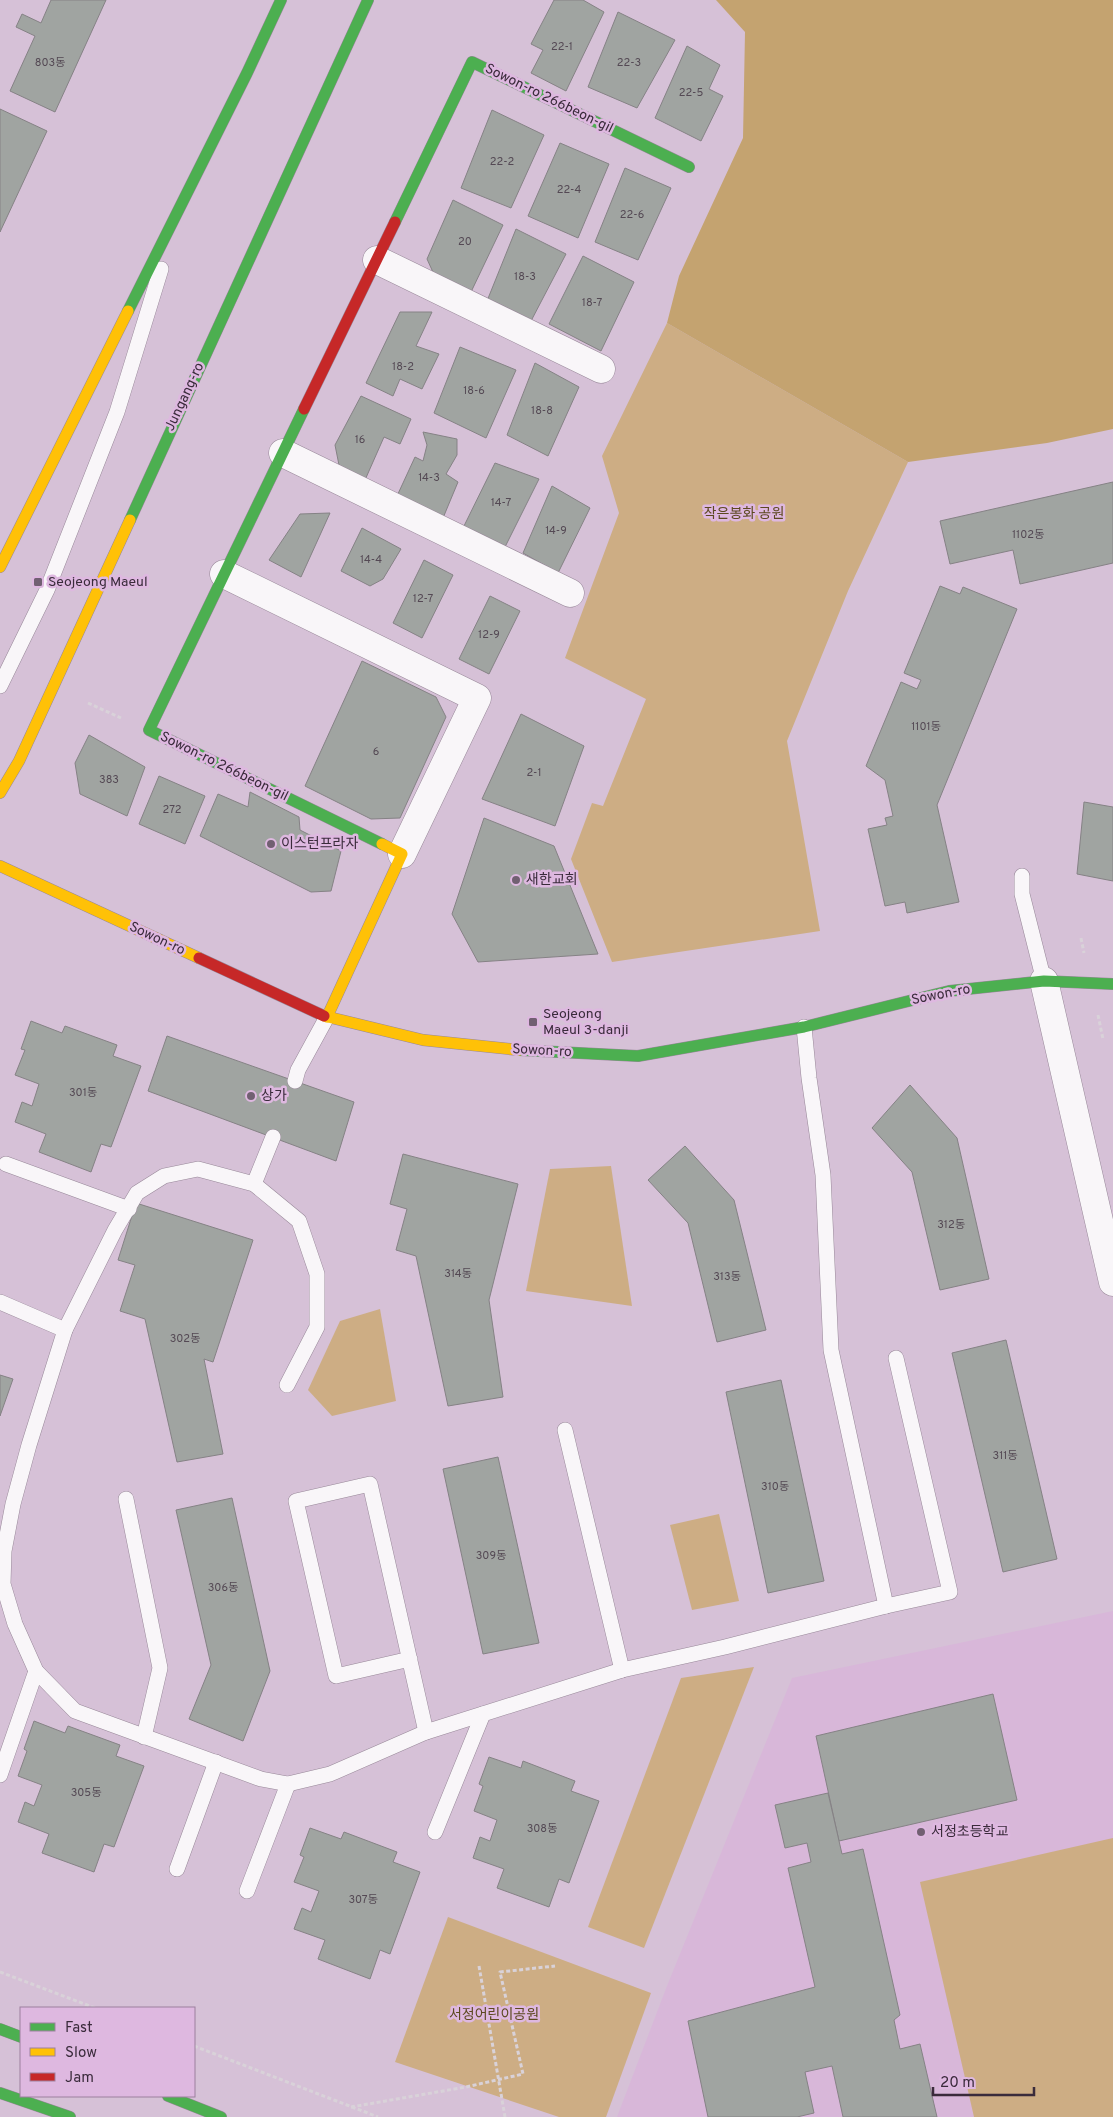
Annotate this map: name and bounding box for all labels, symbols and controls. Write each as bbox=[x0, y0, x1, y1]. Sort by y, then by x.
house number: 22-1 bbox=[551, 40, 573, 54]
house number: 803동 bbox=[35, 56, 65, 70]
house number: 22-3 bbox=[617, 56, 641, 70]
street label: Sowon-ro 266beon-gil bbox=[482, 61, 616, 137]
house number: 22-5 bbox=[679, 86, 704, 100]
house number: 22-2 bbox=[490, 155, 514, 169]
house number: 22-4 bbox=[557, 183, 582, 197]
house number: 22-6 bbox=[620, 208, 644, 222]
house number: 20 bbox=[458, 235, 472, 249]
house number: 18-3 bbox=[514, 270, 536, 284]
house number: 18-7 bbox=[582, 296, 602, 310]
street label: Jungang-ro bbox=[162, 360, 208, 434]
house number: 18-2 bbox=[392, 360, 414, 374]
house number: 18-6 bbox=[463, 384, 485, 398]
house number: 18-8 bbox=[531, 404, 553, 418]
house number: 16 bbox=[355, 433, 365, 447]
house number: 14-3 bbox=[418, 471, 440, 485]
house number: 14-7 bbox=[491, 496, 511, 510]
park label: 작은봉화 공원 bbox=[704, 506, 784, 523]
house number: 14-9 bbox=[545, 524, 567, 538]
house number: 1102동 bbox=[1012, 528, 1044, 542]
house number: 14-4 bbox=[360, 553, 382, 567]
place label: Seojeong Maeul bbox=[48, 574, 148, 591]
marker: Seojeong Maeul bbox=[32, 576, 44, 588]
house number: 12-7 bbox=[413, 592, 433, 606]
house number: 12-9 bbox=[478, 628, 500, 642]
house number: 1101동 bbox=[911, 720, 941, 734]
street label: Sowon-ro 266beon-gil bbox=[157, 729, 291, 805]
house number: 6 bbox=[373, 745, 379, 759]
house number: 2-1 bbox=[526, 766, 542, 780]
house number: 383 bbox=[99, 773, 119, 787]
house number: 272 bbox=[163, 803, 181, 817]
place label: 이스턴프라자 bbox=[281, 836, 358, 853]
marker: 이스턴프라자 bbox=[265, 838, 277, 850]
place label: 새한교회 bbox=[526, 872, 578, 889]
marker: 새한교회 bbox=[510, 874, 522, 886]
street label: Sowon-ro bbox=[126, 919, 188, 959]
street label: Sowon-ro bbox=[910, 981, 972, 1009]
place label: Seojeong Maeul 3-danji bbox=[543, 1006, 629, 1039]
marker: Seojeong Maeul 3-danji bbox=[527, 1016, 539, 1028]
street label: Sowon-ro bbox=[512, 1041, 572, 1061]
house number: 301동 bbox=[69, 1086, 97, 1100]
place label: 상가 bbox=[261, 1088, 287, 1105]
marker: 상가 bbox=[245, 1090, 257, 1102]
house number: 312동 bbox=[937, 1218, 965, 1232]
house number: 314동 bbox=[444, 1267, 472, 1281]
house number: 313동 bbox=[713, 1270, 741, 1284]
house number: 302동 bbox=[170, 1332, 200, 1346]
house number: 311동 bbox=[993, 1449, 1017, 1463]
house number: 310동 bbox=[761, 1480, 789, 1494]
house number: 309동 bbox=[476, 1549, 506, 1563]
house number: 306동 bbox=[208, 1581, 238, 1595]
house number: 305동 bbox=[71, 1786, 101, 1800]
house number: 308동 bbox=[527, 1822, 557, 1836]
place label: 서정초등학교 bbox=[931, 1823, 1008, 1841]
marker: 서정초등학교 bbox=[915, 1826, 927, 1838]
house number: 307동 bbox=[348, 1893, 378, 1907]
legend bbox=[20, 2007, 195, 2097]
park label: 서정어린이공원 bbox=[449, 2007, 539, 2024]
text: Fast bbox=[65, 2019, 93, 2038]
text: Slow bbox=[65, 2044, 97, 2063]
scale bar bbox=[933, 2064, 1034, 2096]
text: Jam bbox=[65, 2069, 94, 2088]
text: 20 m bbox=[940, 2074, 975, 2093]

